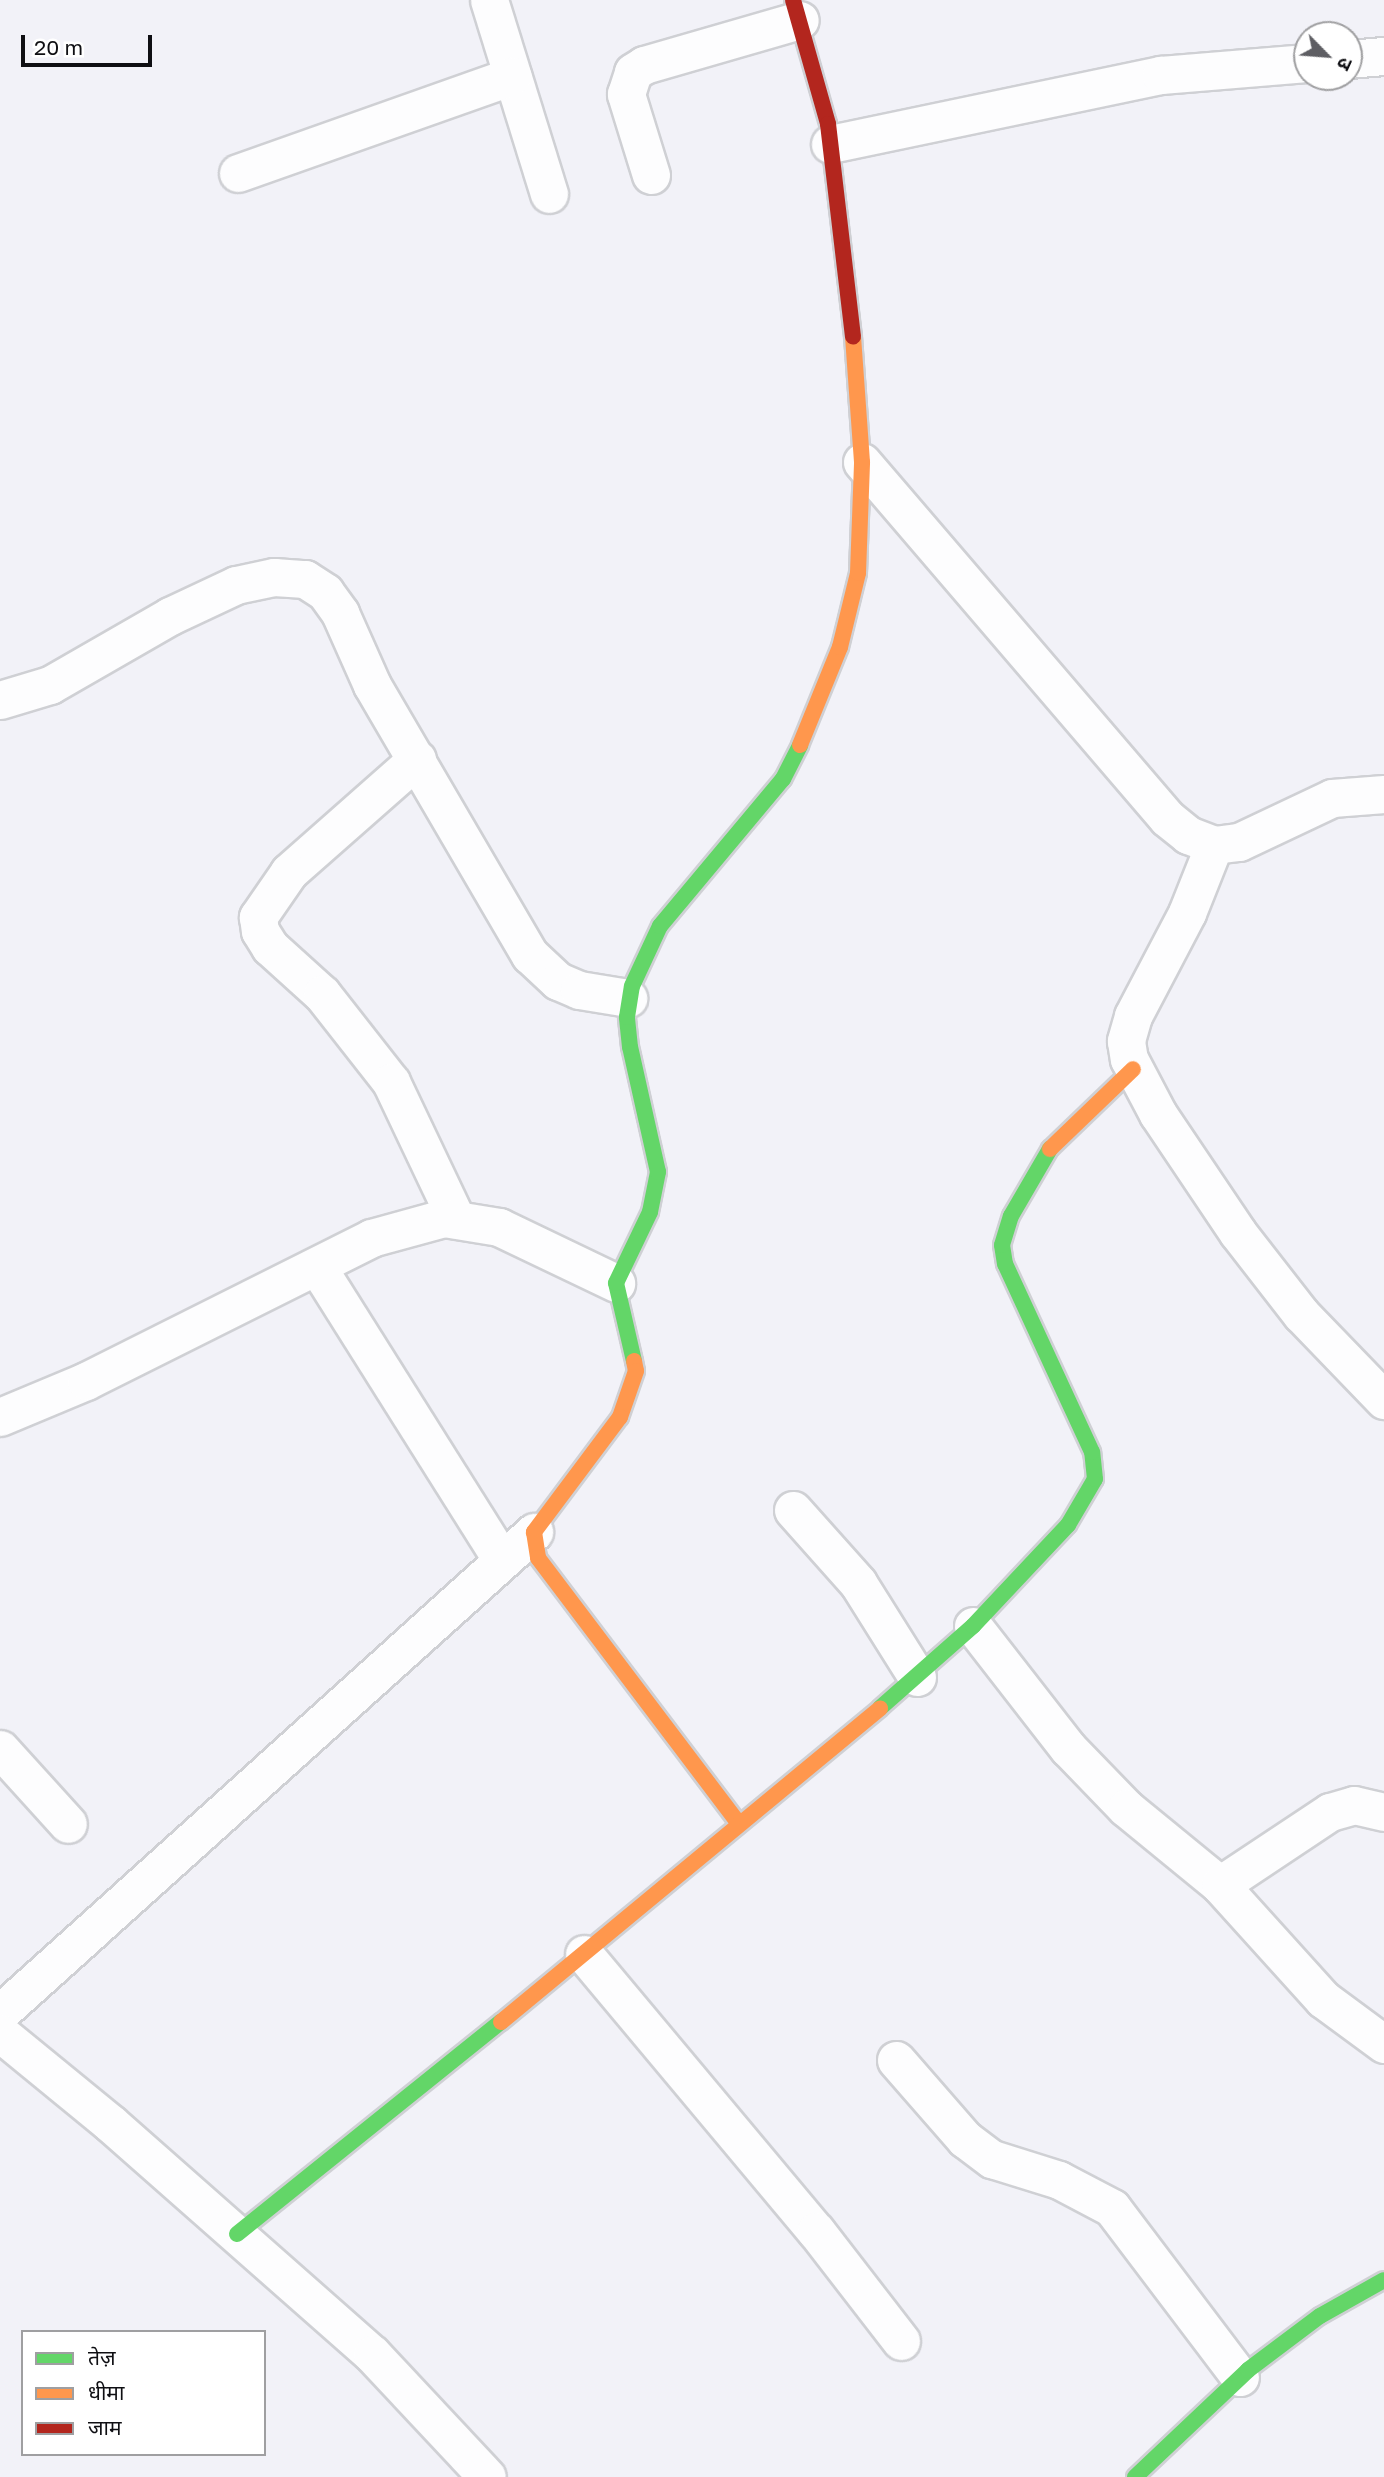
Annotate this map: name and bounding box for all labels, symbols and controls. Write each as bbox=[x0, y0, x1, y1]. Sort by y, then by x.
scale bar bbox=[24, 21, 156, 65]
north arrow bbox=[1293, 21, 1363, 91]
text: 20 m bbox=[34, 34, 83, 60]
text: उ bbox=[1333, 54, 1358, 74]
legend bbox=[21, 2330, 266, 2456]
text: तेज़ bbox=[88, 2344, 116, 2370]
text: धीमा bbox=[88, 2379, 124, 2405]
text: जाम bbox=[88, 2414, 122, 2440]

